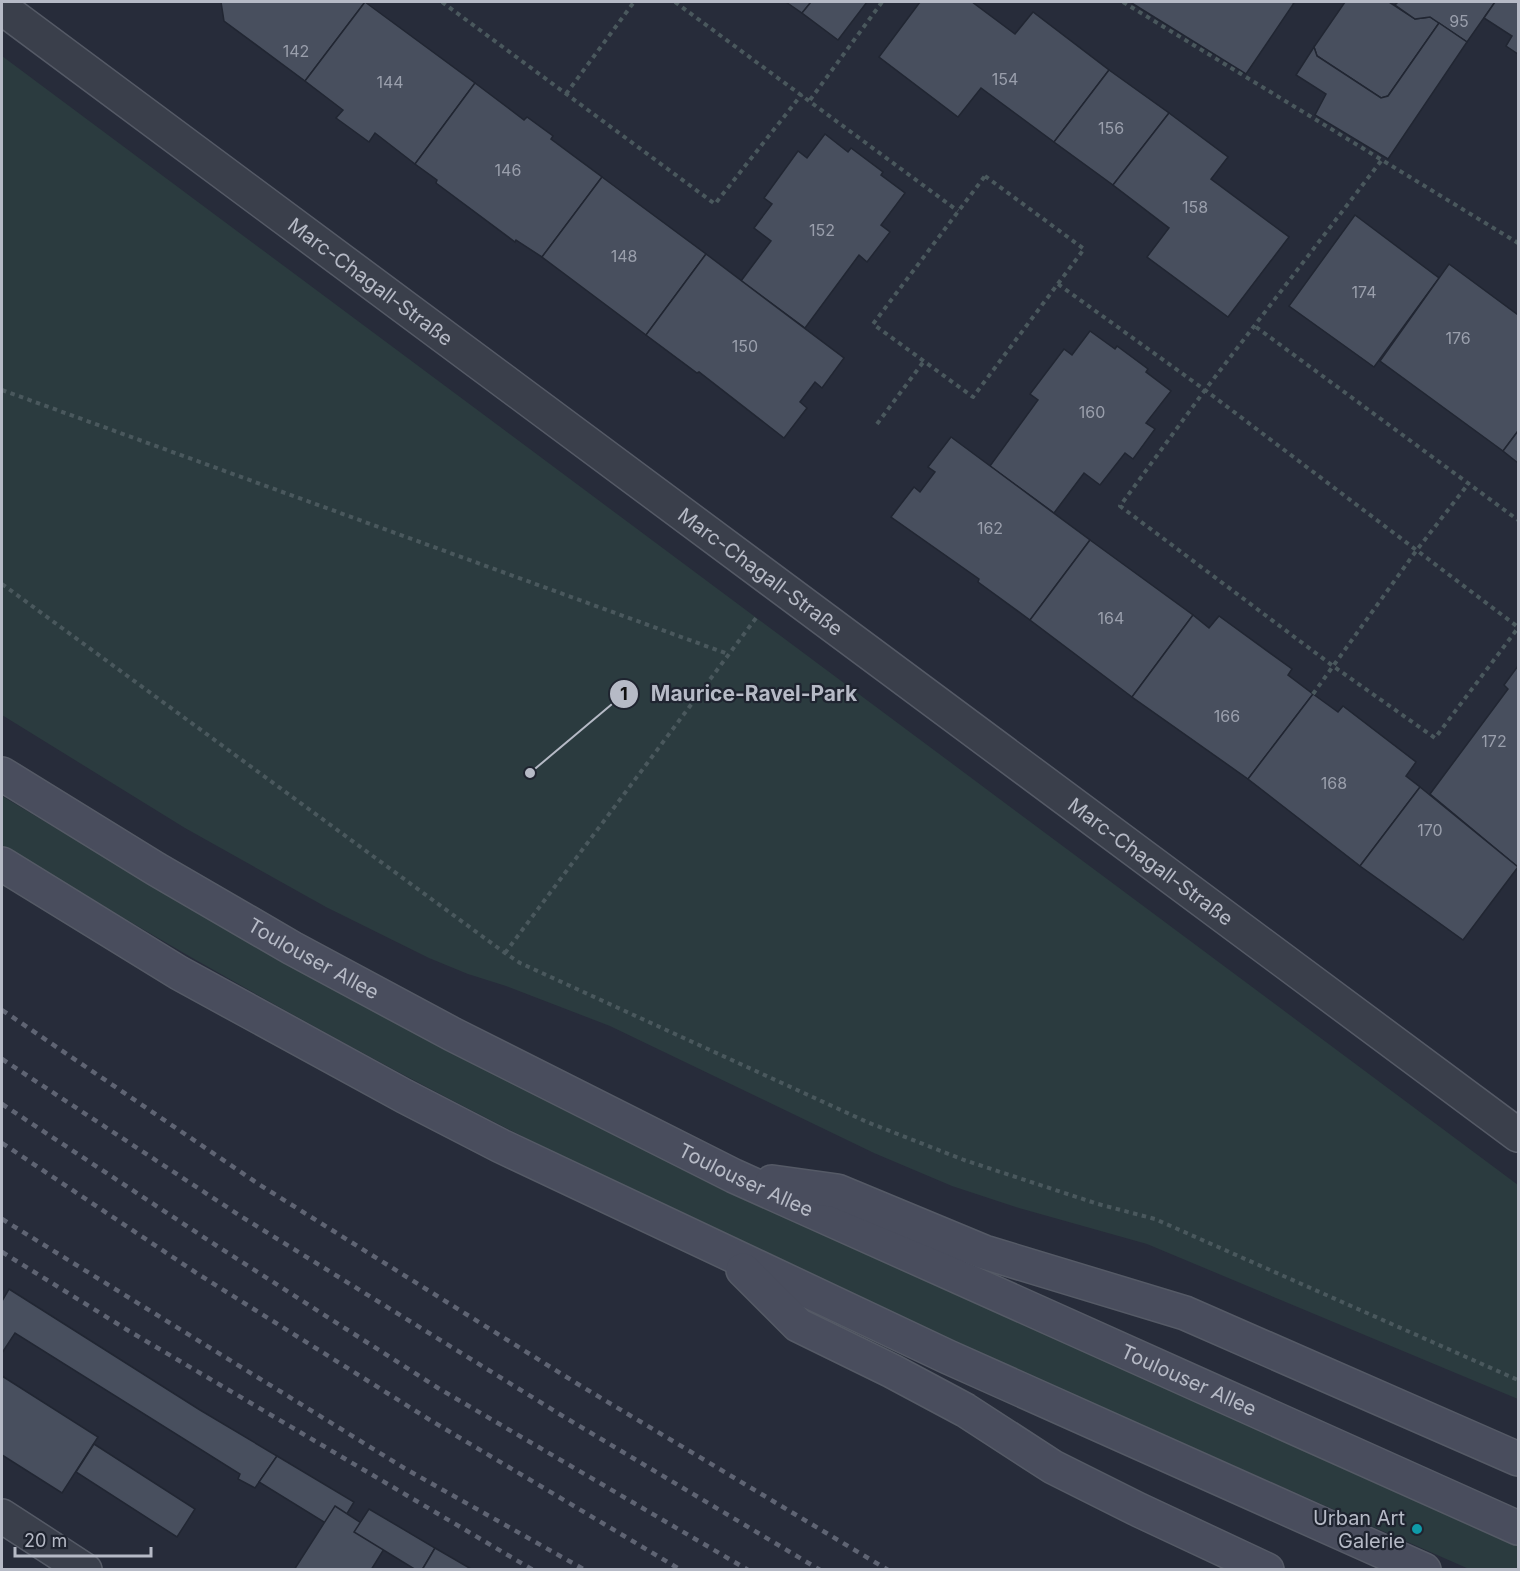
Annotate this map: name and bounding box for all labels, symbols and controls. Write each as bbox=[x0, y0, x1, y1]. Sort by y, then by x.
house number: 95 bbox=[1449, 11, 1469, 31]
house number: 142 bbox=[283, 41, 309, 61]
house number: 154 bbox=[992, 69, 1018, 89]
house number: 144 bbox=[376, 72, 404, 92]
house number: 156 bbox=[1098, 118, 1124, 138]
house number: 146 bbox=[495, 160, 521, 180]
house number: 158 bbox=[1182, 197, 1208, 217]
street label: Marc-Chagall-Straße bbox=[283, 213, 458, 351]
house number: 152 bbox=[809, 220, 835, 240]
house number: 148 bbox=[611, 246, 637, 266]
house number: 174 bbox=[1352, 282, 1376, 302]
house number: 176 bbox=[1445, 328, 1471, 348]
house number: 150 bbox=[732, 336, 758, 356]
house number: 160 bbox=[1079, 402, 1105, 422]
street label: Marc-Chagall-Straße bbox=[673, 503, 848, 641]
house number: 162 bbox=[977, 518, 1003, 538]
house number: 164 bbox=[1098, 608, 1124, 628]
callout: Maurice-Ravel-Park bbox=[609, 674, 869, 713]
text: Maurice-Ravel-Park bbox=[651, 681, 858, 706]
text: 1 bbox=[620, 683, 628, 704]
house number: 166 bbox=[1214, 706, 1240, 726]
house number: 172 bbox=[1481, 731, 1507, 751]
house number: 168 bbox=[1321, 773, 1347, 793]
street label: Marc-Chagall-Straße bbox=[1063, 793, 1238, 931]
house number: 170 bbox=[1417, 820, 1443, 840]
street label: Toulouser Allee bbox=[243, 913, 383, 1004]
street label: Toulouser Allee bbox=[674, 1138, 817, 1222]
street label: Toulouser Allee bbox=[1117, 1339, 1260, 1421]
place label: Urban Art Galerie bbox=[1313, 1506, 1405, 1553]
scale bar bbox=[15, 1520, 152, 1558]
marker: Urban Art Galerie bbox=[1410, 1522, 1424, 1536]
text: 20 m bbox=[24, 1530, 67, 1551]

